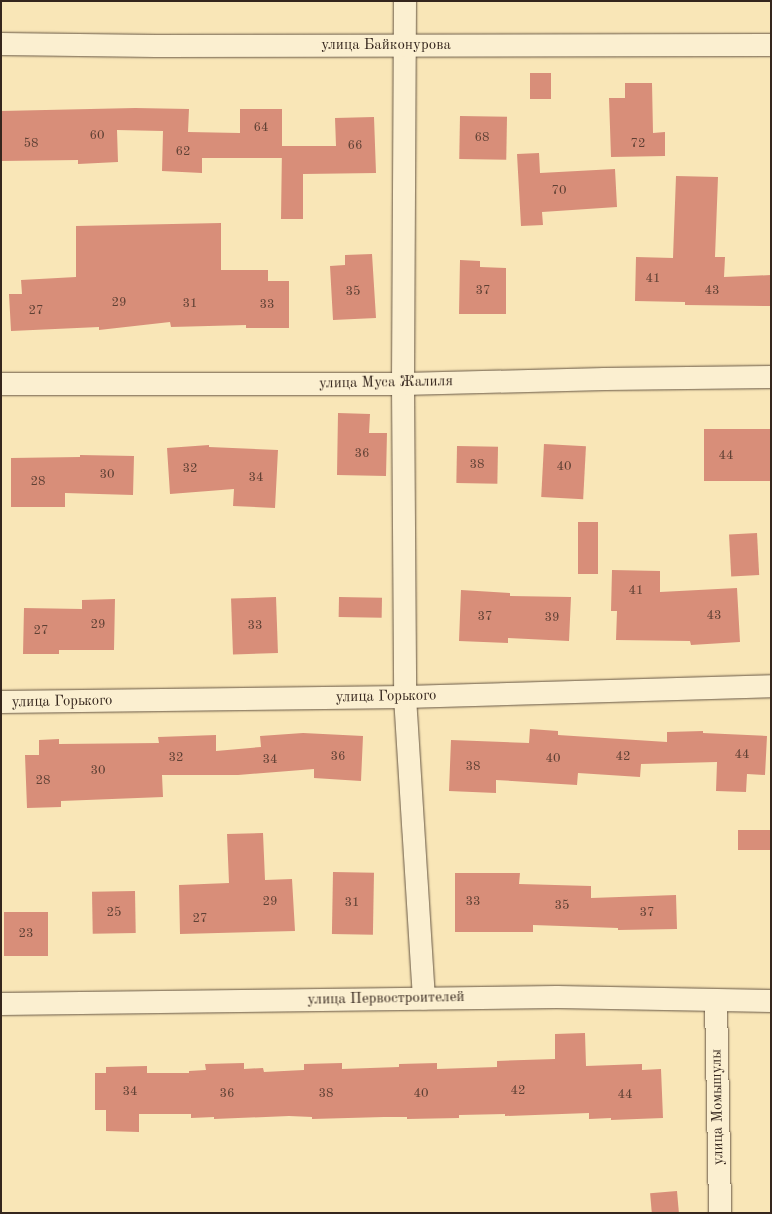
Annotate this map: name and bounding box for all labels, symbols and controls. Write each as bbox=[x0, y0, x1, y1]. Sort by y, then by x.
street label: улица Байконурова bbox=[321, 37, 451, 55]
house number: 64 bbox=[253, 120, 269, 136]
house number: 60 bbox=[89, 128, 105, 144]
house number: 68 bbox=[474, 130, 490, 146]
house number: 58 bbox=[23, 136, 39, 152]
house number: 72 bbox=[630, 136, 646, 152]
house number: 66 bbox=[347, 138, 363, 154]
house number: 62 bbox=[175, 144, 191, 160]
house number: 70 bbox=[551, 183, 567, 199]
house number: 41 bbox=[645, 271, 661, 287]
house number: 37 bbox=[475, 283, 491, 299]
house number: 43 bbox=[704, 283, 720, 299]
house number: 35 bbox=[345, 284, 361, 300]
house number: 29 bbox=[111, 295, 127, 311]
house number: 31 bbox=[182, 296, 198, 312]
house number: 33 bbox=[259, 297, 275, 313]
house number: 27 bbox=[28, 303, 44, 319]
street label: улица Муса Жалиля bbox=[319, 373, 453, 393]
house number: 36 bbox=[354, 446, 370, 462]
house number: 44 bbox=[718, 448, 734, 464]
house number: 38 bbox=[469, 457, 485, 473]
house number: 40 bbox=[556, 459, 572, 475]
house number: 32 bbox=[182, 461, 198, 477]
house number: 30 bbox=[99, 467, 115, 483]
house number: 34 bbox=[248, 470, 264, 486]
house number: 28 bbox=[30, 474, 46, 490]
house number: 41 bbox=[628, 583, 644, 599]
house number: 43 bbox=[706, 608, 722, 624]
house number: 37 bbox=[477, 609, 493, 625]
house number: 39 bbox=[544, 610, 560, 626]
house number: 29 bbox=[90, 617, 106, 633]
house number: 33 bbox=[247, 618, 263, 634]
house number: 27 bbox=[33, 623, 49, 639]
street label: улица Горького bbox=[335, 687, 437, 707]
street label: улица Горького bbox=[11, 692, 113, 712]
house number: 44 bbox=[734, 747, 750, 763]
house number: 36 bbox=[330, 749, 346, 765]
house number: 42 bbox=[615, 749, 631, 765]
house number: 32 bbox=[168, 750, 184, 766]
house number: 40 bbox=[545, 751, 561, 767]
house number: 34 bbox=[262, 752, 278, 768]
house number: 38 bbox=[465, 759, 481, 775]
house number: 30 bbox=[90, 763, 106, 779]
house number: 28 bbox=[35, 773, 51, 789]
house number: 29 bbox=[262, 894, 278, 910]
house number: 33 bbox=[465, 894, 481, 910]
house number: 31 bbox=[344, 895, 360, 911]
house number: 35 bbox=[554, 898, 570, 914]
house number: 25 bbox=[106, 905, 122, 921]
house number: 37 bbox=[639, 905, 655, 921]
house number: 27 bbox=[192, 911, 208, 927]
house number: 23 bbox=[18, 926, 34, 942]
street label: улица Первостроителей bbox=[307, 989, 465, 1009]
street label: улица Момышулы bbox=[708, 1049, 728, 1165]
house number: 42 bbox=[510, 1083, 526, 1099]
house number: 34 bbox=[122, 1084, 138, 1100]
house number: 36 bbox=[219, 1086, 235, 1102]
house number: 38 bbox=[318, 1086, 334, 1102]
house number: 40 bbox=[413, 1086, 429, 1102]
house number: 44 bbox=[617, 1087, 633, 1103]

